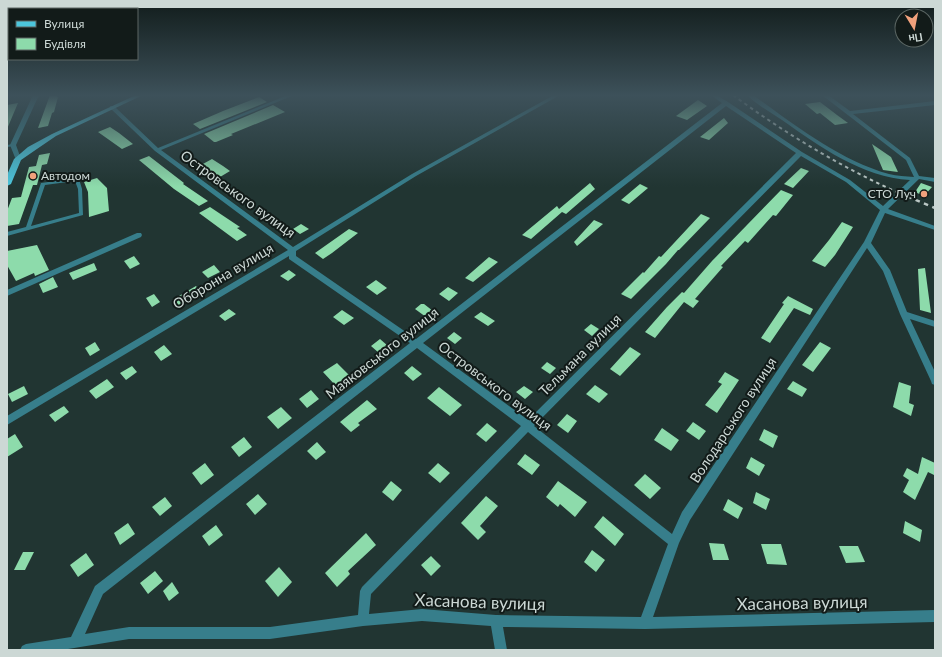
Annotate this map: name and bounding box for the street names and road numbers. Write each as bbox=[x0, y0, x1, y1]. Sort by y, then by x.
street label: Островського вулиця bbox=[178, 146, 299, 241]
street label: Оборонна вулиця bbox=[169, 239, 276, 312]
street label: Маяковського вулиця bbox=[322, 303, 442, 402]
street label: Тельмана вулиця bbox=[535, 310, 624, 399]
street label: Островського вулиця bbox=[435, 337, 555, 434]
street label: Володарського вулиця bbox=[686, 354, 780, 486]
street label: Хасанова вулиця bbox=[414, 589, 546, 614]
street label: Хасанова вулиця bbox=[736, 591, 868, 614]

